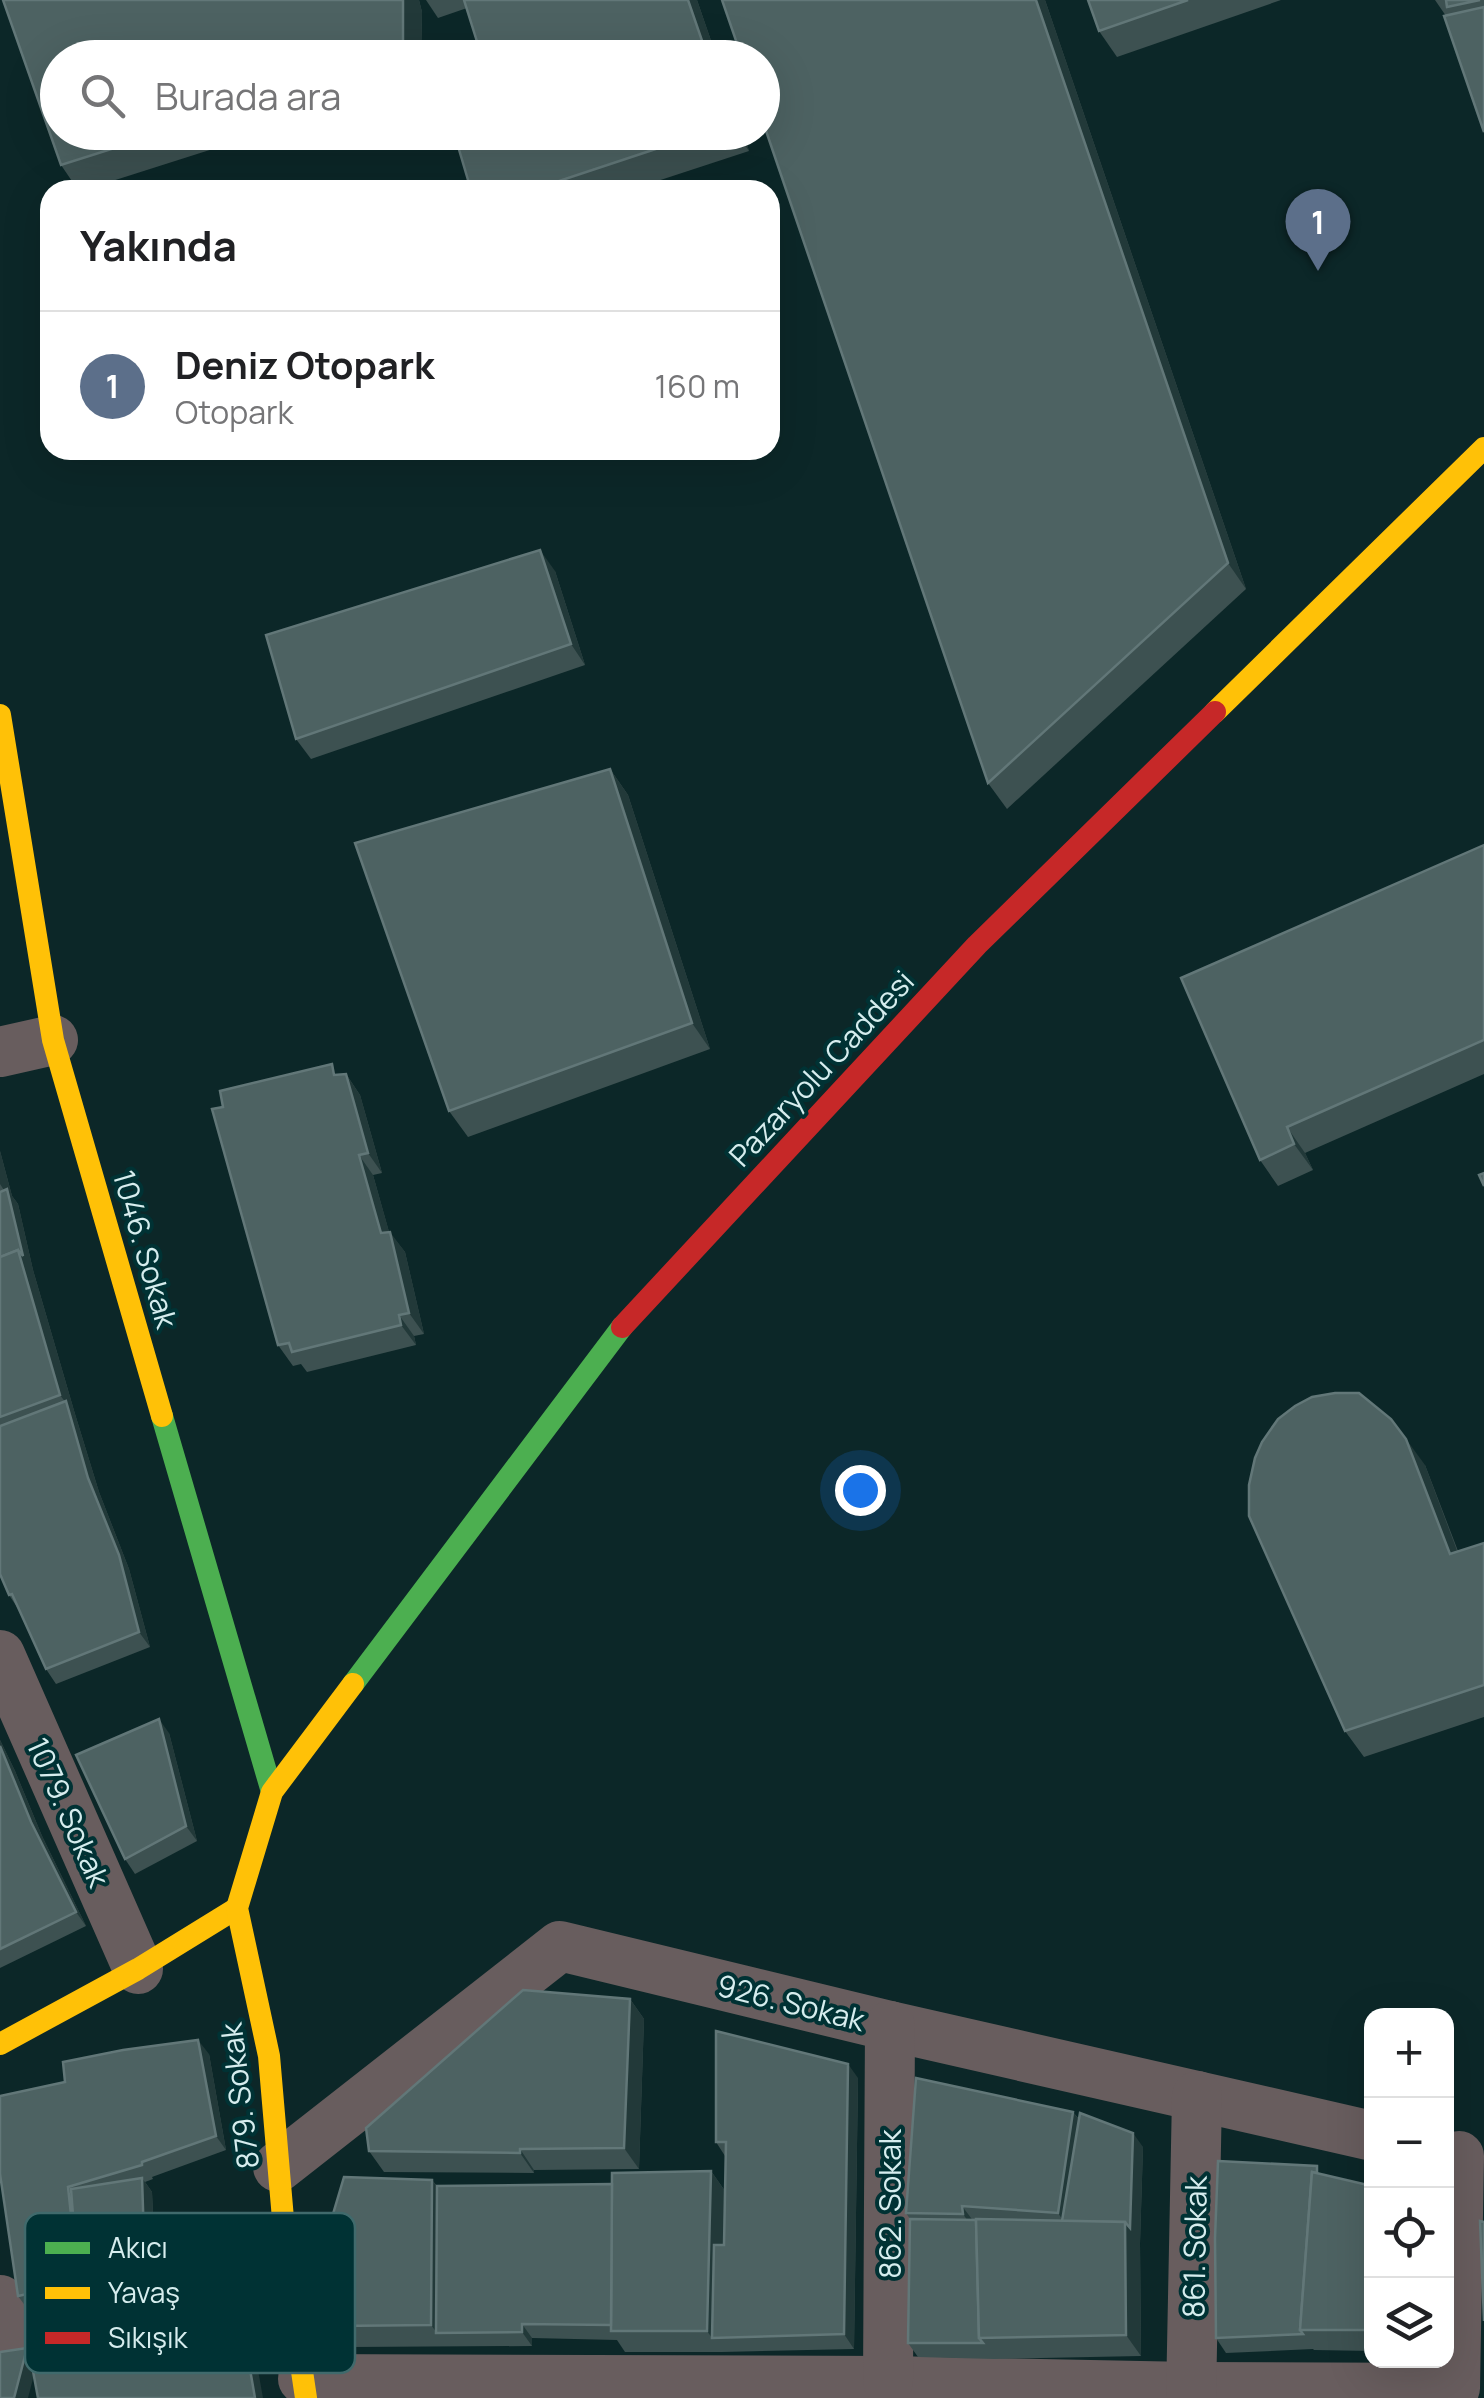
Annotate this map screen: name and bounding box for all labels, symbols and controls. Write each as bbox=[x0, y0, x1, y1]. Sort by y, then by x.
search box bbox=[40, 40, 780, 150]
icon: search bbox=[75, 68, 130, 123]
text: Burada ara bbox=[155, 69, 341, 121]
pin: 1 bbox=[1286, 188, 1350, 271]
text: Yakında bbox=[80, 216, 237, 274]
text: Deniz Otopark bbox=[175, 338, 435, 390]
text: 1 bbox=[105, 364, 120, 408]
text: 160 m bbox=[655, 364, 740, 408]
text: Otopark bbox=[175, 390, 293, 434]
street label: Pazaryolu Caddesi bbox=[719, 961, 923, 1175]
street label: 1046. Sokak bbox=[104, 1165, 188, 1334]
your location bbox=[835, 1465, 886, 1516]
street label: 1079. Sokak bbox=[18, 1731, 121, 1894]
street label: 926. Sokak bbox=[713, 1964, 870, 2040]
map controls bbox=[1364, 2008, 1454, 2368]
button: + bbox=[1364, 2008, 1454, 2098]
street label: 879. Sokak bbox=[210, 2020, 268, 2171]
button: − bbox=[1364, 2098, 1454, 2188]
street label: 862. Sokak bbox=[869, 2128, 910, 2279]
street label: 861. Sokak bbox=[1172, 2174, 1216, 2319]
button: locate bbox=[1364, 2188, 1454, 2278]
legend bbox=[25, 2213, 355, 2373]
text: Akıcı bbox=[108, 2228, 168, 2266]
text: Yavaş bbox=[108, 2273, 180, 2311]
button: layers bbox=[1364, 2278, 1454, 2368]
text: Sıkışık bbox=[108, 2318, 188, 2356]

